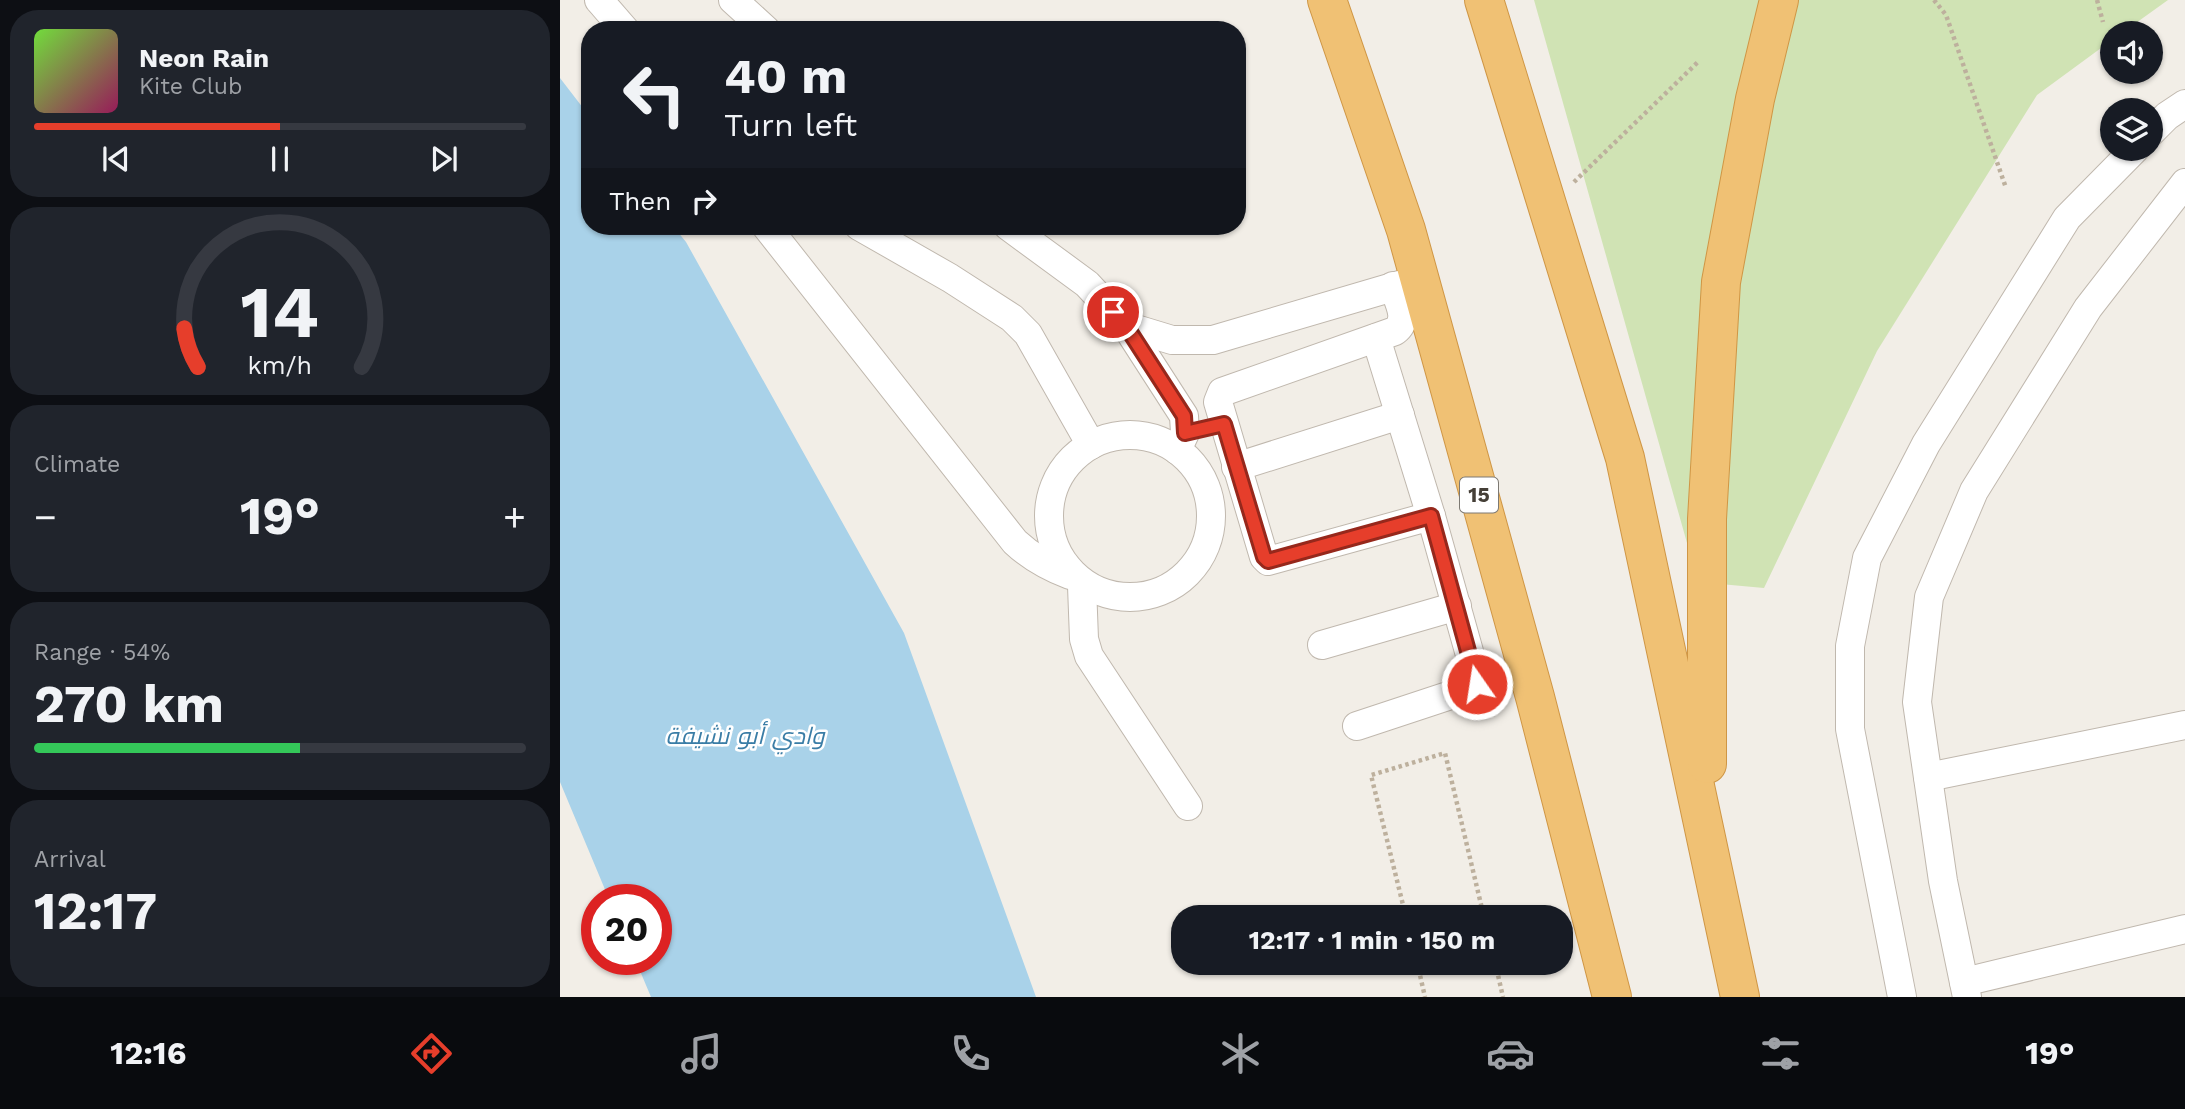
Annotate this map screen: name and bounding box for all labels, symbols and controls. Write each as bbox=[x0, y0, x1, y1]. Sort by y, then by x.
map controls bbox=[2100, 21, 2163, 161]
button: sound bbox=[2100, 21, 2163, 84]
text: Neon Rain bbox=[139, 43, 269, 73]
text: 40 m bbox=[724, 47, 847, 105]
icon: left bbox=[609, 49, 700, 140]
text: Kite Club bbox=[139, 73, 242, 100]
button: layers bbox=[2100, 98, 2163, 161]
text: Turn left bbox=[724, 106, 857, 144]
icon: previous bbox=[97, 140, 135, 178]
icon: pause bbox=[261, 140, 299, 178]
icon: next bbox=[425, 140, 463, 178]
icon: right bbox=[685, 182, 723, 220]
text: Then bbox=[609, 186, 671, 216]
text: 14 bbox=[241, 270, 319, 356]
pin bbox=[1083, 282, 1143, 342]
icon: arrive bbox=[1094, 293, 1132, 331]
text: km/h bbox=[248, 351, 312, 380]
text: Climate bbox=[34, 451, 120, 478]
road number: 15 bbox=[1460, 477, 1498, 512]
text: 19° bbox=[240, 486, 320, 547]
text: − bbox=[34, 495, 57, 539]
text: + bbox=[503, 495, 526, 539]
text: Range · 54% bbox=[34, 639, 170, 666]
position arrow bbox=[1440, 647, 1514, 721]
text: 270 km bbox=[34, 674, 224, 735]
water label: وادي أبو نشيفة bbox=[666, 720, 826, 755]
text: Arrival bbox=[34, 846, 106, 873]
text: 12:17 bbox=[34, 881, 157, 942]
speed limit sign: 20 bbox=[581, 884, 672, 975]
text: 12:17 · 1 min · 150 m bbox=[1249, 925, 1495, 955]
icon: directions bbox=[407, 1029, 456, 1078]
icon: music bbox=[677, 1029, 726, 1078]
icon: phone bbox=[946, 1029, 995, 1078]
icon: climate bbox=[1216, 1029, 1265, 1078]
icon: car bbox=[1486, 1029, 1535, 1078]
icon: filters bbox=[1756, 1029, 1805, 1078]
text: 12:16 bbox=[110, 1034, 186, 1072]
text: 19° bbox=[2025, 1034, 2075, 1072]

